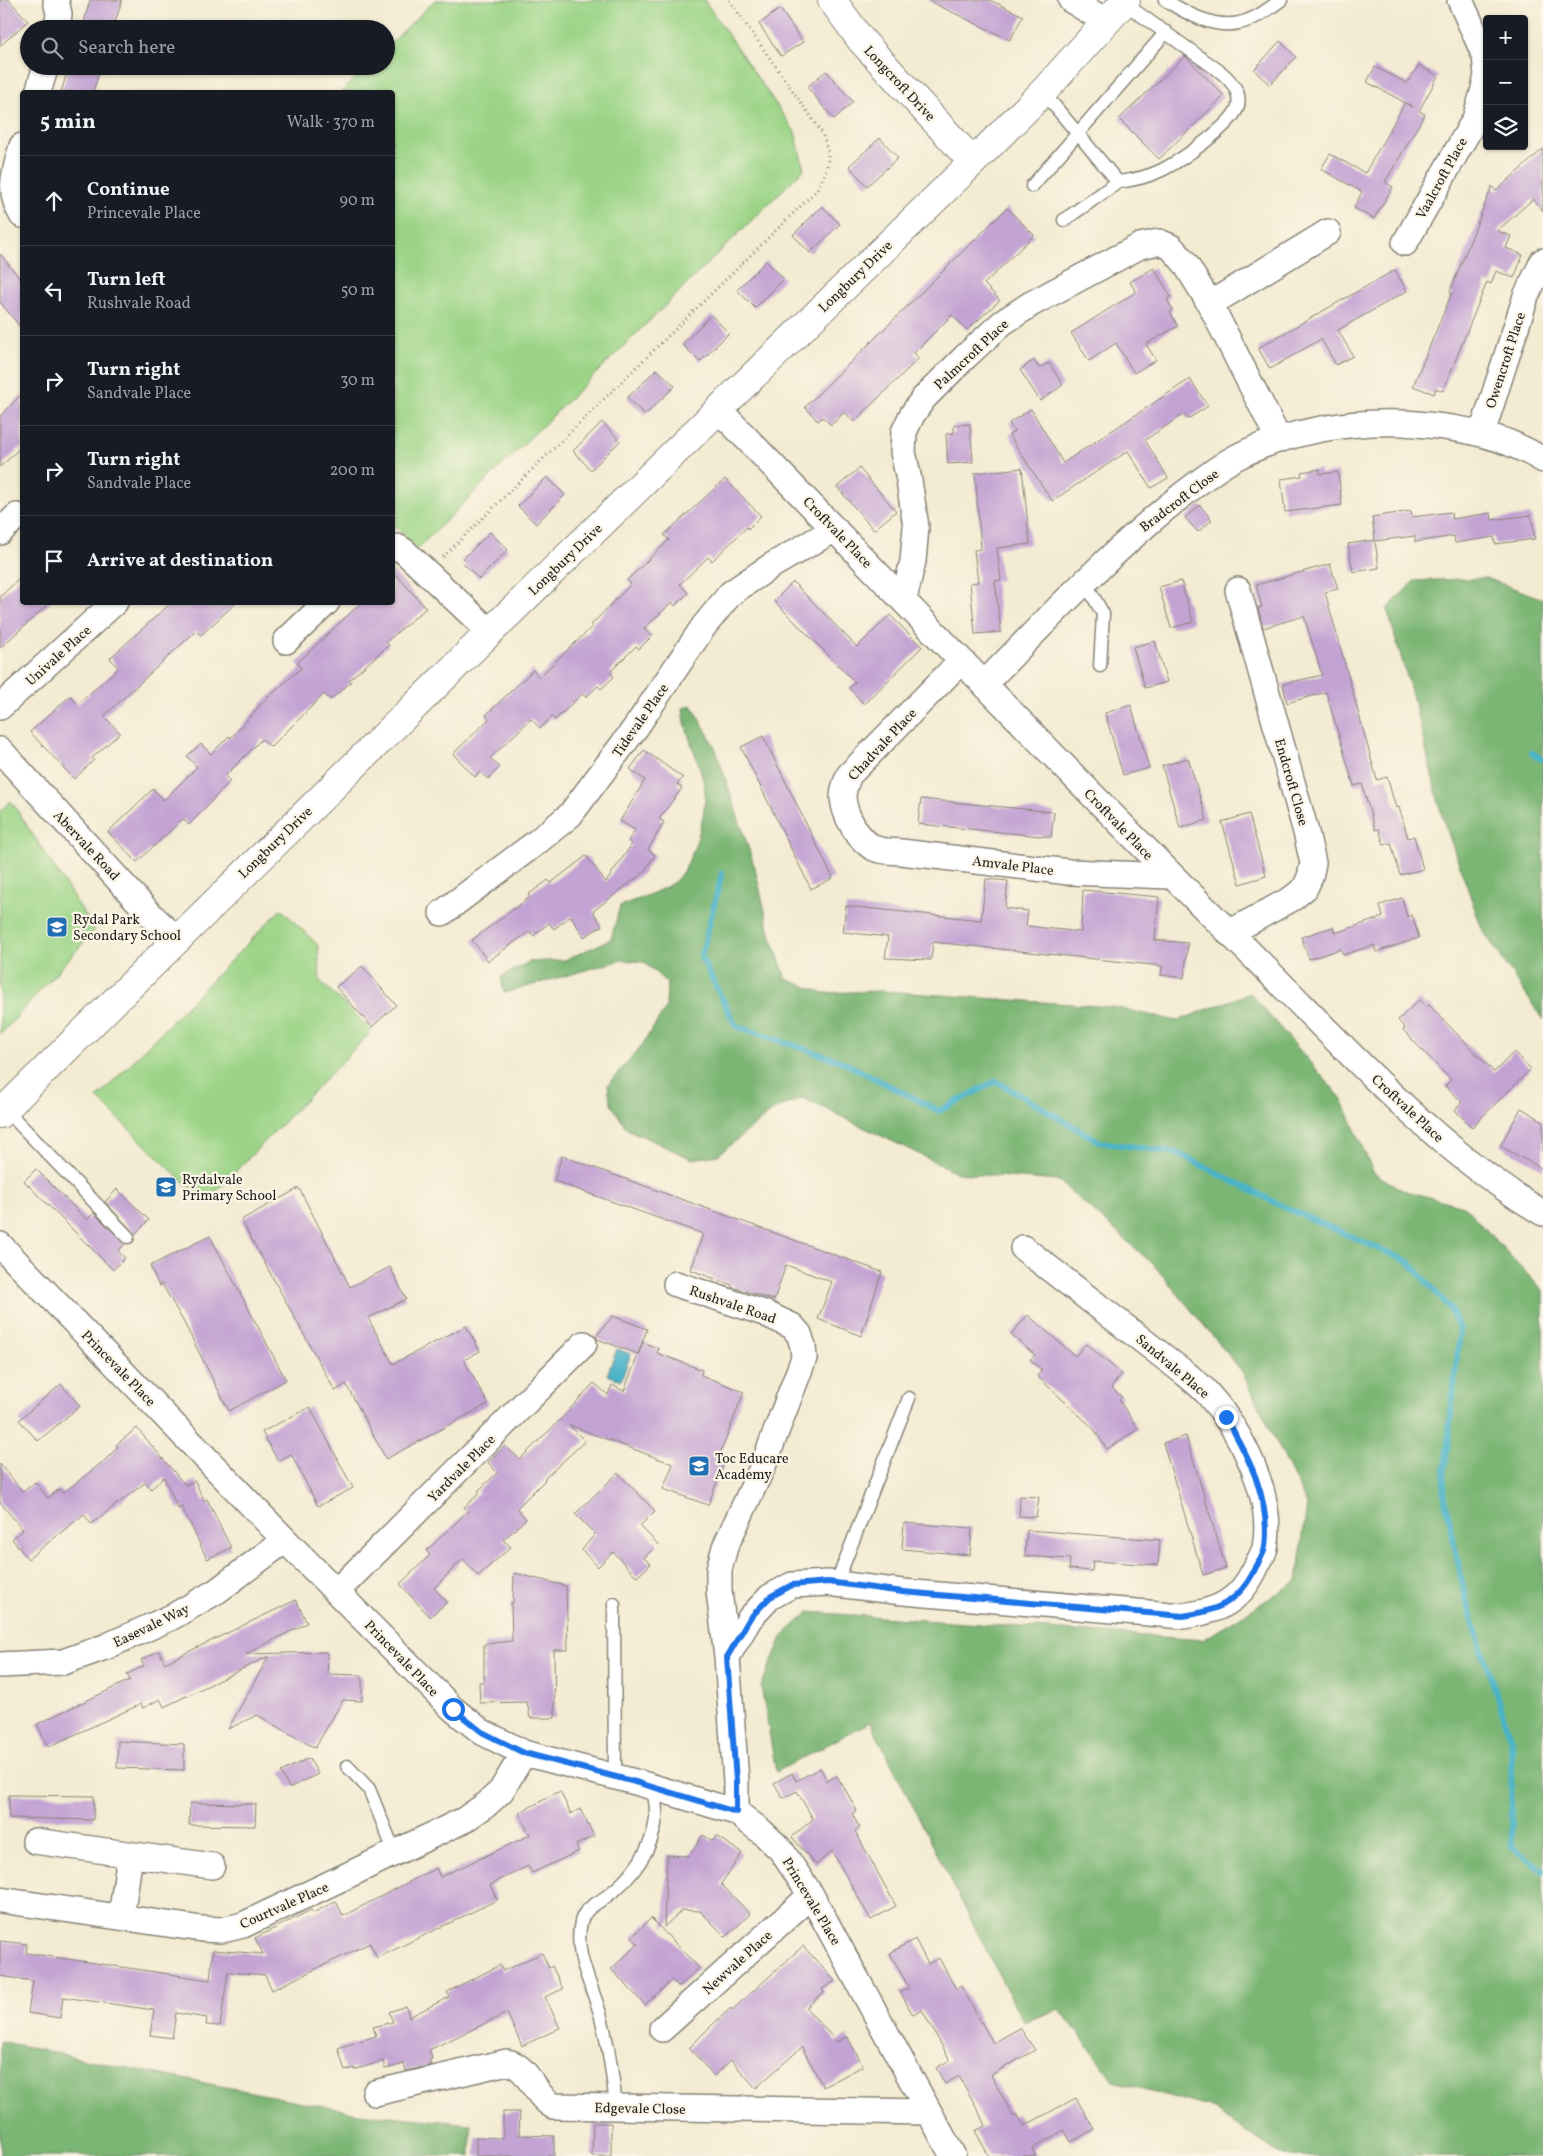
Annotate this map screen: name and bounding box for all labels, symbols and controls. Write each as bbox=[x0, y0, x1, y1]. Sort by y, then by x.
map controls bbox=[1483, 15, 1528, 150]
button: + bbox=[1483, 15, 1528, 60]
search box bbox=[20, 20, 395, 75]
icon: search bbox=[38, 34, 66, 62]
text: Search here bbox=[78, 35, 175, 61]
street label: Longcroft Drive bbox=[859, 42, 939, 126]
button: − bbox=[1483, 60, 1528, 105]
button: layers bbox=[1483, 105, 1528, 150]
text: 5 min bbox=[40, 108, 96, 137]
text: Walk · 370 m bbox=[287, 112, 375, 134]
street label: Vaalcroft Place bbox=[1412, 134, 1473, 223]
text: Continue bbox=[87, 177, 170, 203]
icon: ahead bbox=[40, 187, 68, 215]
text: 90 m bbox=[339, 190, 375, 212]
text: Princevale Place bbox=[87, 203, 201, 225]
street label: Longbury Drive bbox=[815, 237, 898, 317]
text: Turn left bbox=[87, 267, 166, 293]
icon: left bbox=[40, 277, 68, 305]
text: 50 m bbox=[341, 280, 375, 302]
text: Rushvale Road bbox=[87, 293, 191, 315]
street label: Owencroft Place bbox=[1482, 310, 1531, 411]
street label: Palmcroft Place bbox=[930, 315, 1014, 395]
text: Turn right bbox=[87, 357, 180, 383]
icon: right bbox=[40, 367, 68, 395]
text: 30 m bbox=[340, 370, 375, 392]
text: Sandvale Place bbox=[87, 383, 191, 405]
text: Turn right bbox=[87, 447, 180, 473]
icon: right bbox=[40, 457, 68, 485]
text: 200 m bbox=[330, 460, 375, 482]
street label: Bradcroft Close bbox=[1136, 465, 1224, 537]
text: Sandvale Place bbox=[87, 473, 191, 495]
street label: Croftvale Place bbox=[798, 493, 876, 573]
street label: Longbury Drive bbox=[525, 520, 608, 600]
icon: arrive bbox=[40, 547, 68, 575]
text: Arrive at destination bbox=[87, 548, 273, 574]
street label: Univale Place bbox=[22, 621, 96, 691]
street label: Tidevale Place bbox=[609, 680, 674, 762]
street label: Chadvale Place bbox=[845, 704, 922, 785]
street label: Endcroft Close bbox=[1269, 736, 1312, 829]
street label: Croftvale Place bbox=[1079, 785, 1157, 865]
street label: Longbury Drive bbox=[235, 803, 318, 883]
street label: Abervale Road bbox=[48, 807, 123, 885]
street label: Amvale Place bbox=[971, 852, 1055, 881]
place label: Rydal Park Secondary School bbox=[73, 911, 181, 946]
school or university icon: Rydal Park Secondary School bbox=[45, 915, 69, 939]
street label: Croftvale Place bbox=[1367, 1071, 1447, 1148]
place label: Rydalvale Primary School bbox=[182, 1171, 276, 1206]
school or university icon: Rydalvale Primary School bbox=[154, 1175, 178, 1199]
street label: Rushvale Road bbox=[686, 1282, 779, 1329]
street label: Princevale Place bbox=[77, 1327, 160, 1412]
street label: Sandvale Place bbox=[1131, 1331, 1213, 1404]
route end bbox=[1215, 1406, 1238, 1429]
street label: Yardvale Place bbox=[424, 1431, 500, 1507]
place label: Toc Educare Academy bbox=[715, 1450, 789, 1485]
school or university icon: Toc Educare Academy bbox=[687, 1454, 711, 1478]
street label: Easevale Way bbox=[110, 1600, 193, 1653]
street label: Princevale Place bbox=[360, 1617, 443, 1702]
route start bbox=[442, 1698, 465, 1721]
street label: Princevale Place bbox=[777, 1854, 845, 1950]
street label: Courtvale Place bbox=[237, 1878, 332, 1934]
street label: Newvale Place bbox=[699, 1926, 777, 2000]
street label: Edgevale Close bbox=[594, 2099, 686, 2120]

